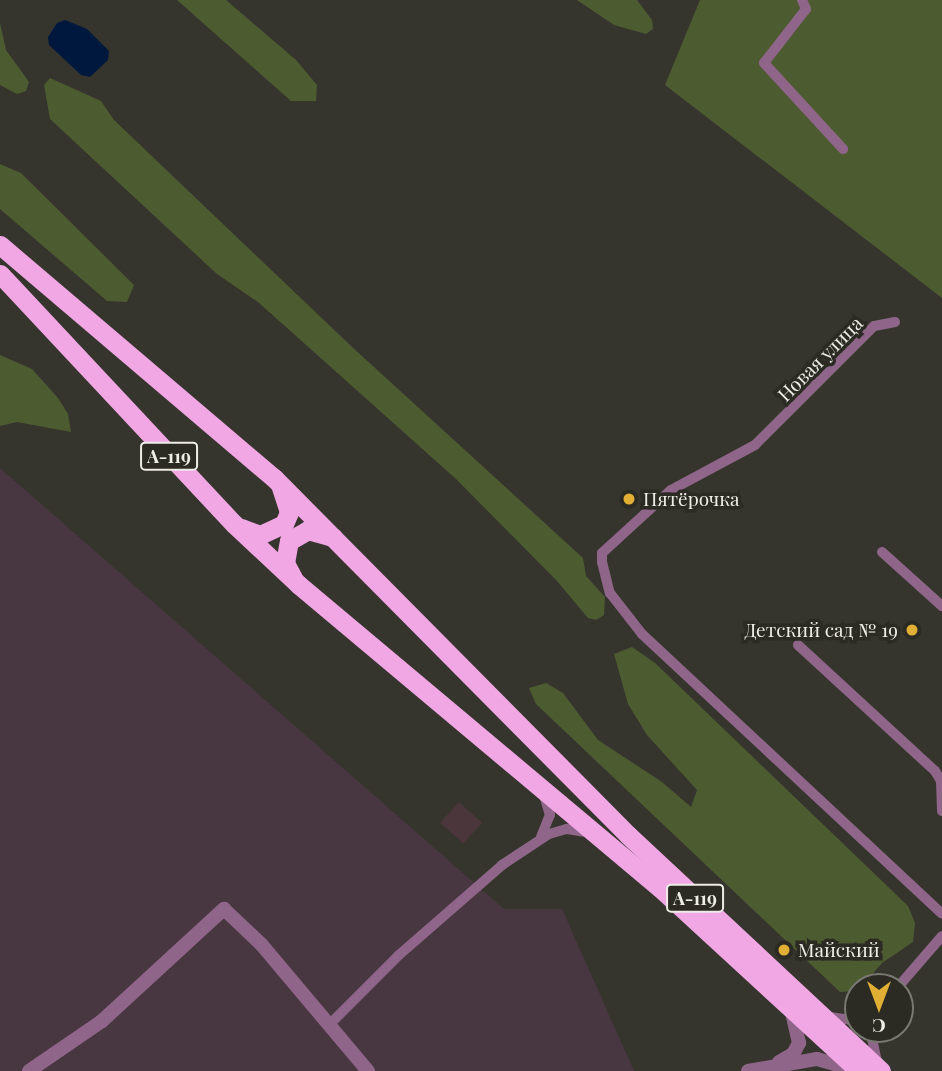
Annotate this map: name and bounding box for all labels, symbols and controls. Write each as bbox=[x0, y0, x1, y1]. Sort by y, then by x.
street label: Новая улица bbox=[773, 312, 867, 406]
road number: А-119 bbox=[139, 442, 199, 470]
place label: Пятёрочка bbox=[643, 488, 740, 510]
marker: Пятёрочка bbox=[621, 491, 637, 507]
place label: Детский сад № 19 bbox=[744, 619, 898, 641]
marker: Детский сад № 19 bbox=[904, 622, 920, 638]
road number: А-119 bbox=[665, 884, 725, 912]
place label: Майский bbox=[798, 939, 880, 961]
marker: Майский bbox=[776, 942, 792, 958]
north arrow bbox=[844, 973, 914, 1043]
text: С bbox=[872, 1014, 886, 1040]

